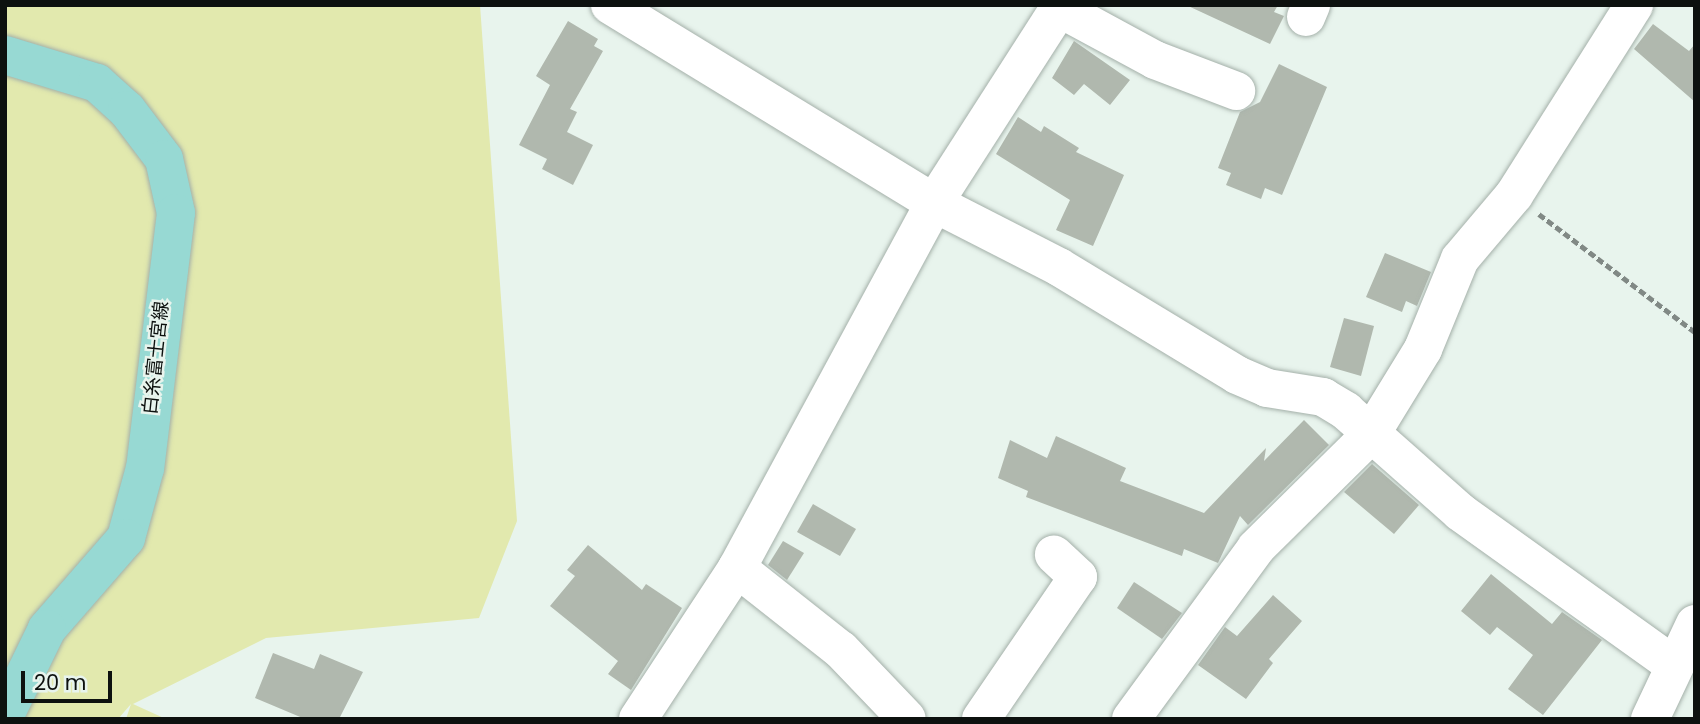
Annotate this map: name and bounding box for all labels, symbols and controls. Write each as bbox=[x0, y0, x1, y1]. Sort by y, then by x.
street label: 白糸富士宮線 bbox=[139, 300, 173, 416]
scale bar bbox=[24, 658, 116, 702]
text: 20 m bbox=[34, 668, 87, 697]

